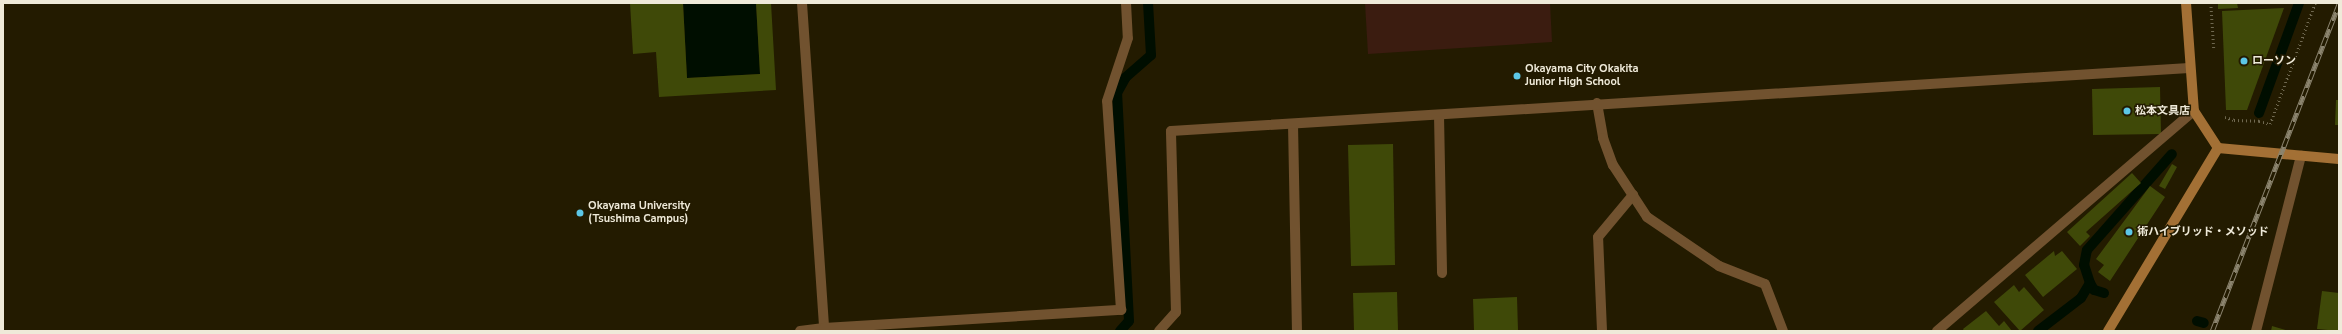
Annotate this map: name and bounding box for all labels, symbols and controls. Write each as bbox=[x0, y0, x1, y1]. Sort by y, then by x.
place label: ローソン bbox=[2252, 54, 2296, 68]
marker: ローソン bbox=[2239, 56, 2249, 66]
place label: Okayama City Okakita Junior High School bbox=[1525, 63, 1639, 89]
marker: Okayama City Okakita Junior High School bbox=[1512, 71, 1522, 81]
place label: 松本文具店 bbox=[2135, 104, 2190, 118]
marker: 松本文具店 bbox=[2122, 106, 2132, 116]
place label: Okayama University (Tsushima Campus) bbox=[588, 200, 690, 226]
marker: Okayama University (Tsushima Campus) bbox=[575, 208, 585, 218]
place label: 術ハイブリッド・メソッド bbox=[2137, 225, 2269, 239]
marker: 術ハイブリッド・メソッド bbox=[2124, 227, 2134, 237]

